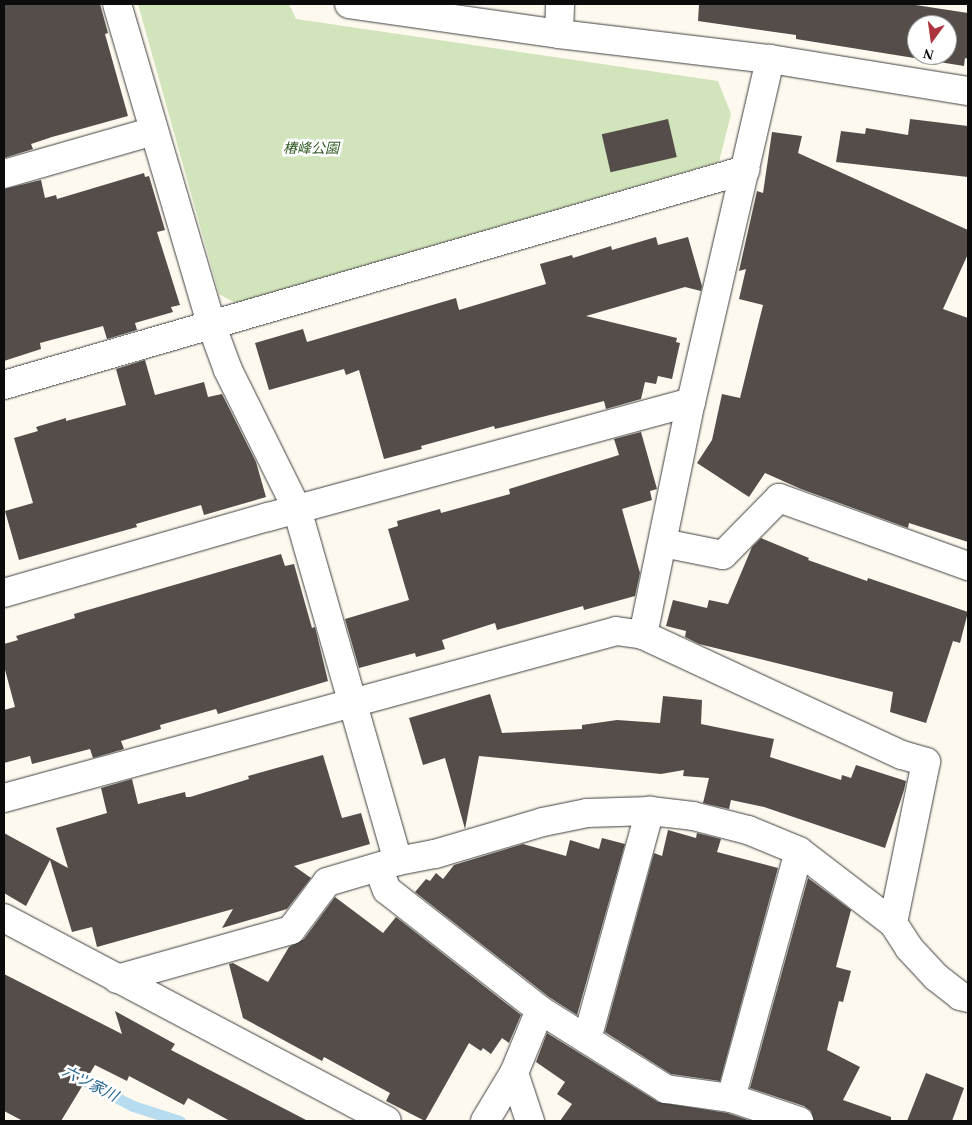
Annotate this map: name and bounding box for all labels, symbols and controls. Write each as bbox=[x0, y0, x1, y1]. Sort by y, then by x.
north arrow bbox=[907, 15, 957, 65]
text: N bbox=[922, 46, 935, 63]
park label: 椿峰公園 bbox=[283, 141, 339, 157]
water label: 六ツ家川 bbox=[59, 1062, 121, 1106]

